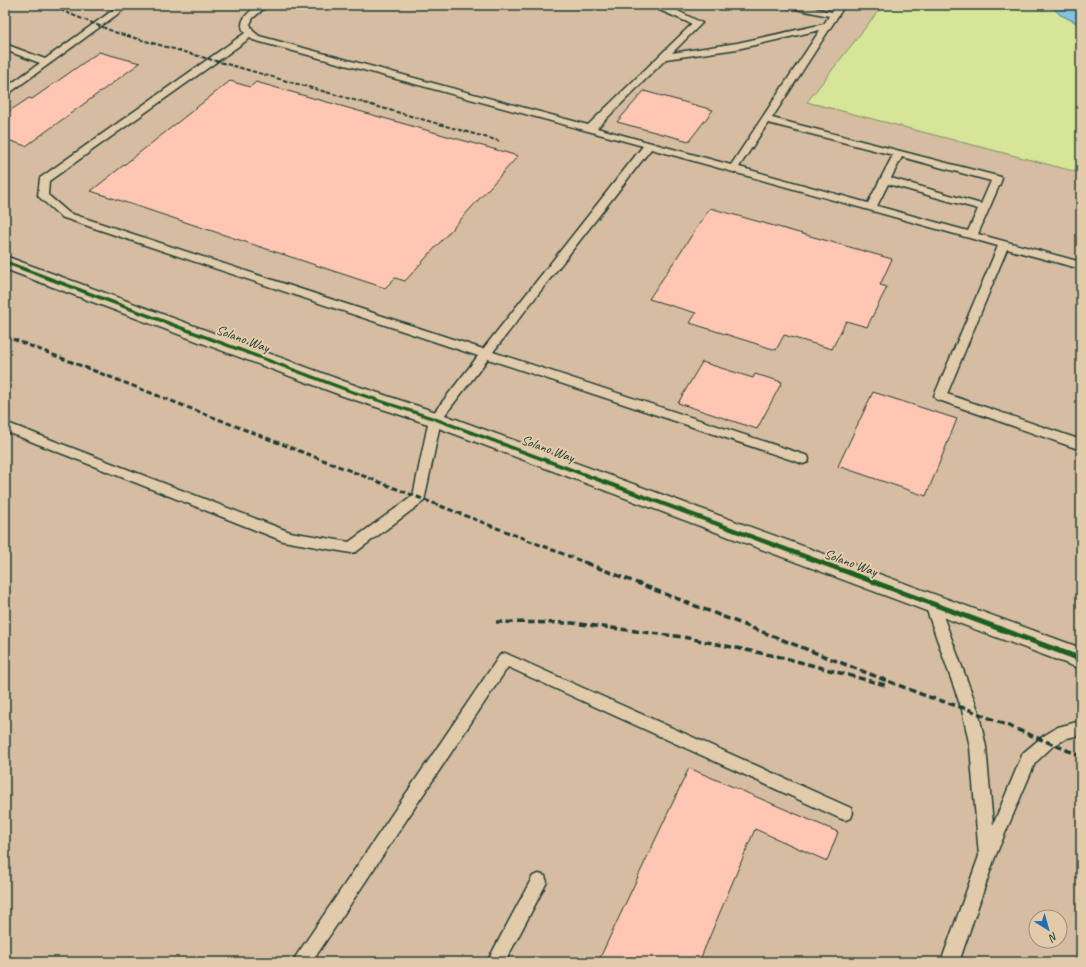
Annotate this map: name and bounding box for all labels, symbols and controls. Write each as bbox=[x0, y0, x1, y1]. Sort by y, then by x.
street label: Solano Way bbox=[214, 321, 273, 356]
street label: Solano Way bbox=[519, 431, 578, 466]
street label: Solano Way bbox=[822, 545, 881, 580]
north arrow bbox=[1028, 909, 1068, 949]
text: N bbox=[1045, 929, 1061, 946]

